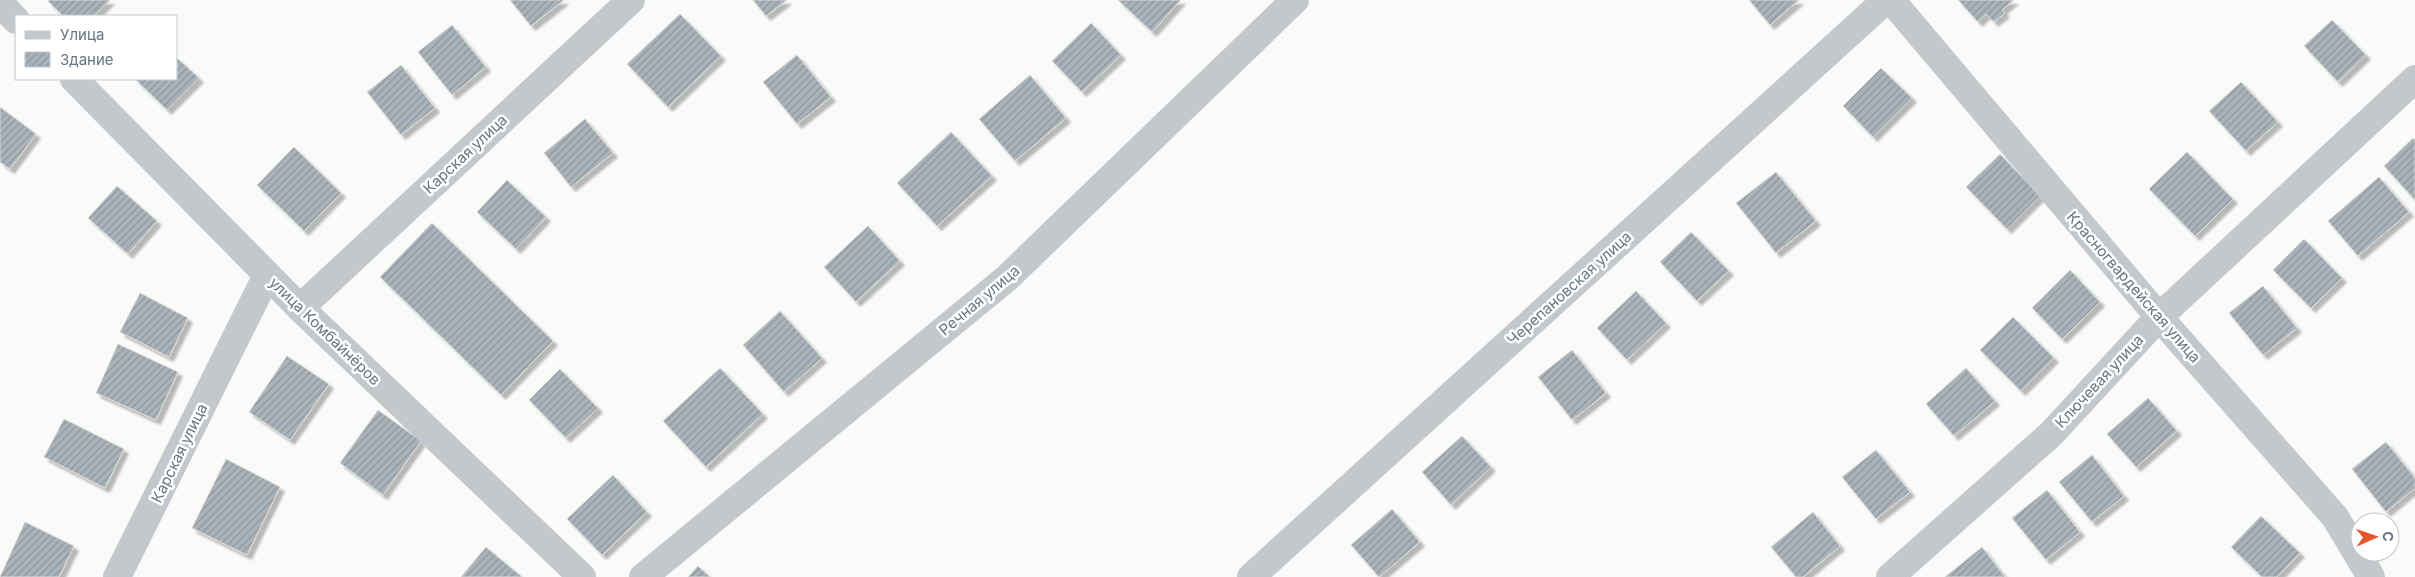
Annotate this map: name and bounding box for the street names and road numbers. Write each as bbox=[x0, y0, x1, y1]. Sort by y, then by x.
street label: Карская улица bbox=[419, 110, 511, 198]
street label: Красногвардейская улица bbox=[2063, 207, 2205, 367]
street label: Черепановская улица bbox=[1503, 227, 1635, 349]
street label: Речная улица bbox=[935, 261, 1023, 339]
street label: улица Комбайнёров bbox=[265, 273, 385, 389]
street label: Ключевая улица bbox=[2051, 330, 2147, 432]
street label: Карская улица bbox=[147, 400, 211, 506]

